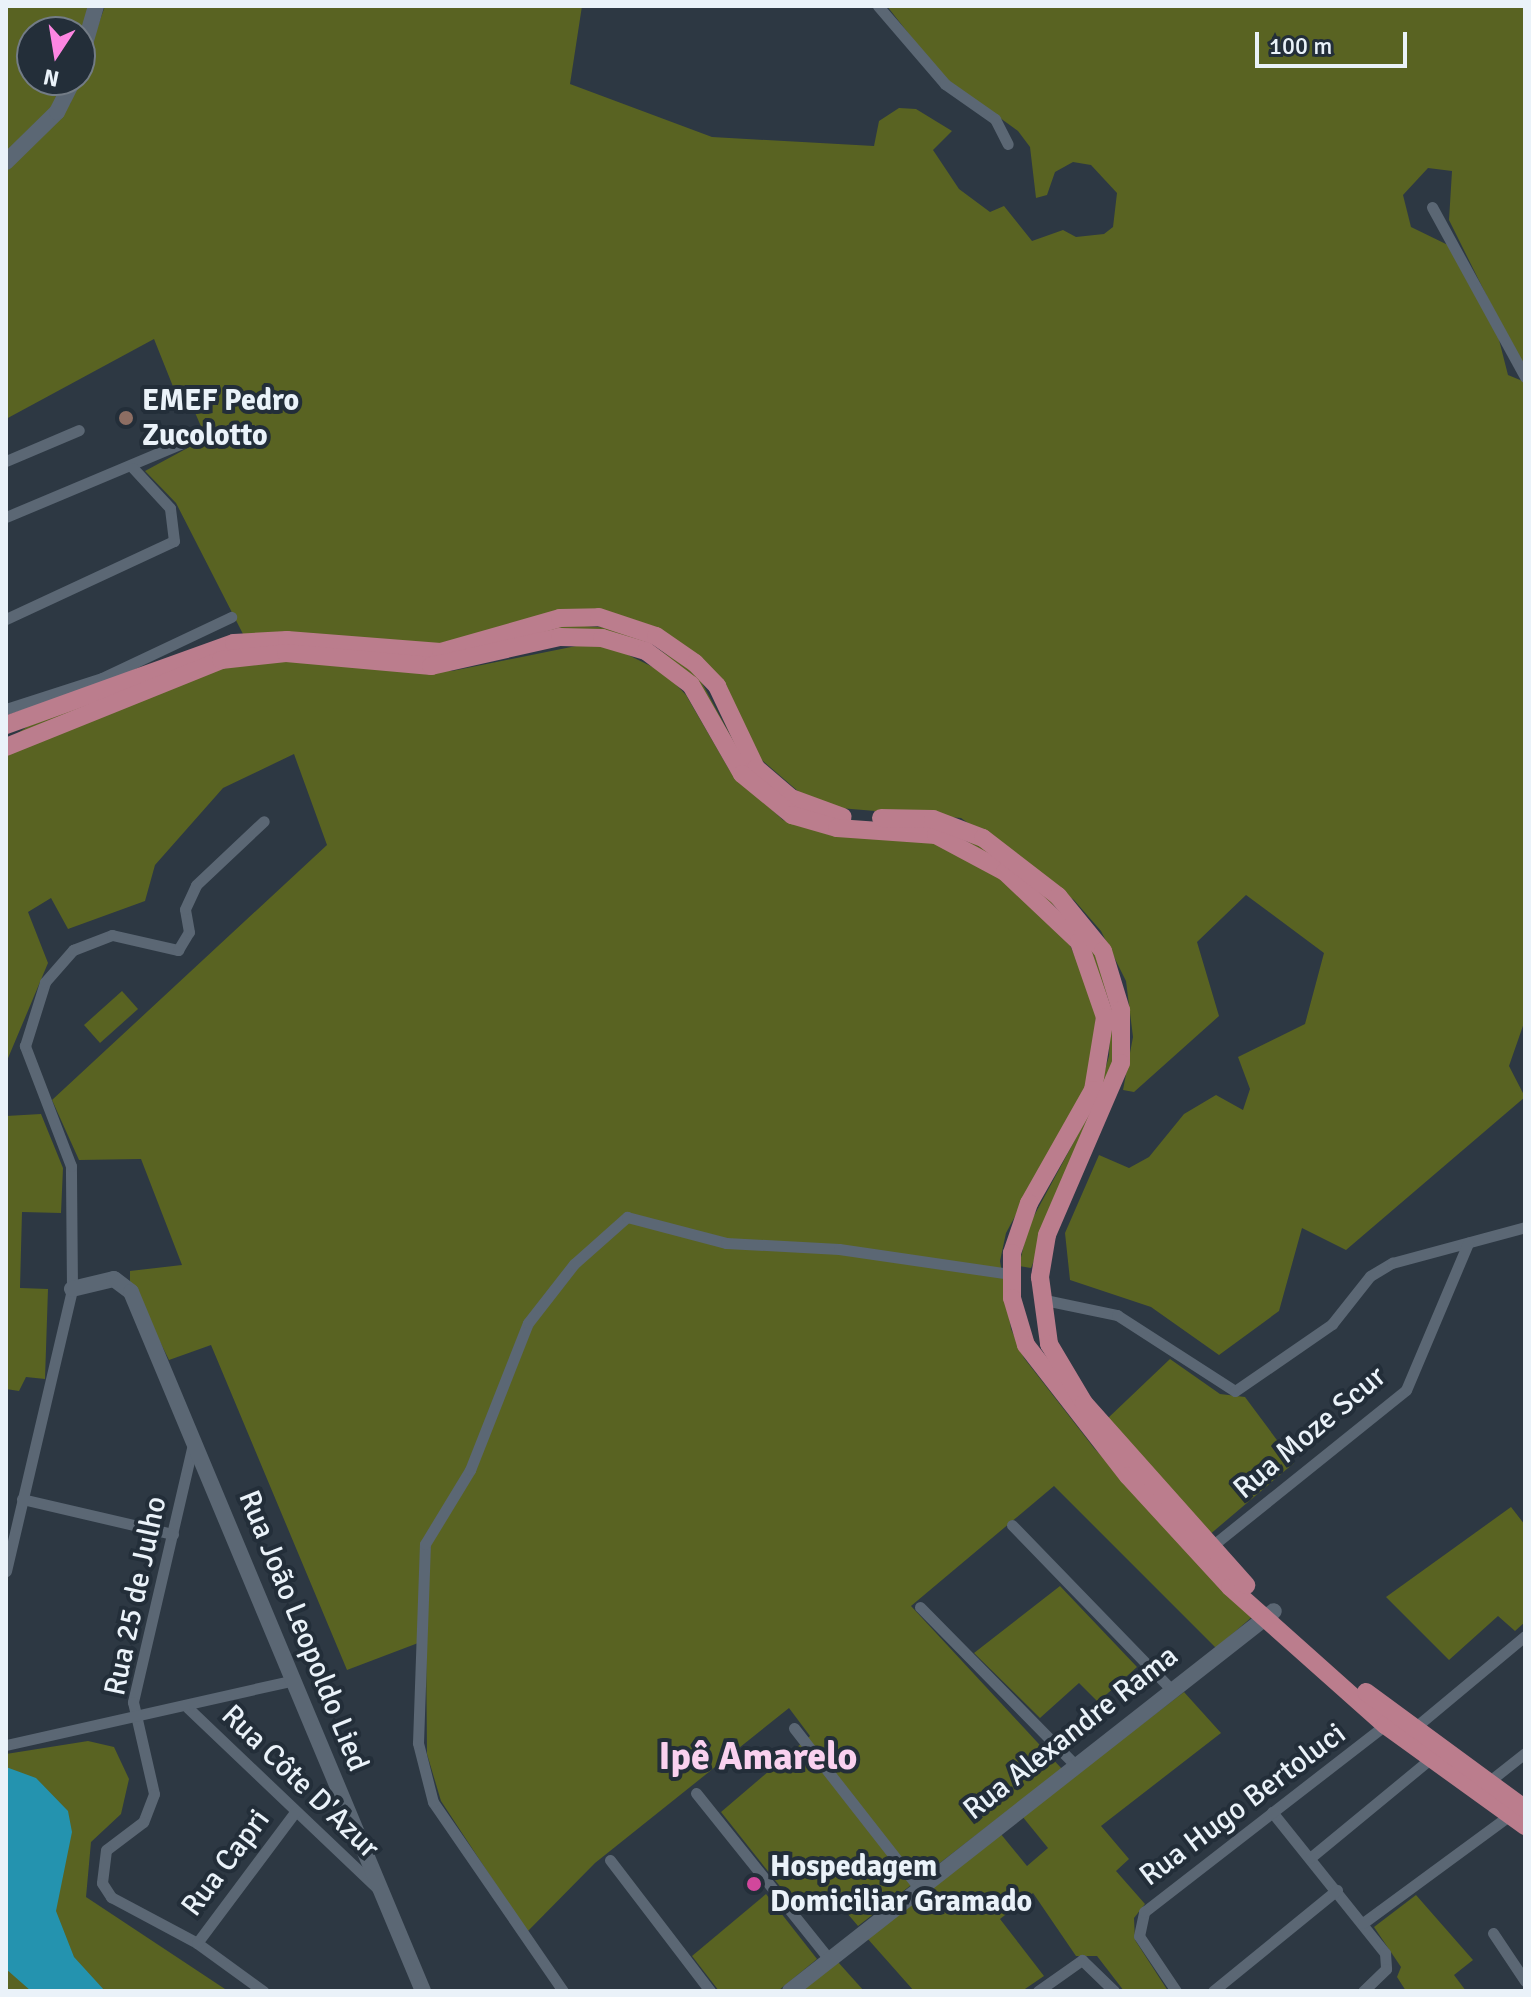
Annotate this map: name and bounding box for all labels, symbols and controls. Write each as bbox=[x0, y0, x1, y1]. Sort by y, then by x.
north arrow bbox=[16, 16, 96, 96]
scale bar bbox=[1259, 16, 1411, 66]
text: 100 m bbox=[1269, 31, 1332, 61]
text: N bbox=[41, 63, 62, 93]
place label: EMEF Pedro Zucolotto bbox=[142, 383, 299, 454]
marker: EMEF Pedro Zucolotto bbox=[117, 409, 135, 427]
street label: Rua Moze Scur bbox=[1227, 1359, 1393, 1507]
street label: Rua João Leopoldo Lied bbox=[230, 1485, 376, 1777]
street label: Rua 25 de Julho bbox=[97, 1493, 175, 1699]
street label: Rua Alexandre Rama bbox=[957, 1638, 1185, 1828]
street label: Rua Côte D'Azur bbox=[214, 1698, 386, 1866]
street label: Rua Hugo Bertoluci bbox=[1133, 1716, 1353, 1894]
district label: Ipê Amarelo bbox=[659, 1734, 857, 1780]
street label: Rua Capri bbox=[174, 1803, 278, 1923]
place label: Hospedagem Domiciliar Gramado bbox=[770, 1849, 1032, 1920]
marker: Hospedagem Domiciliar Gramado bbox=[745, 1875, 763, 1893]

